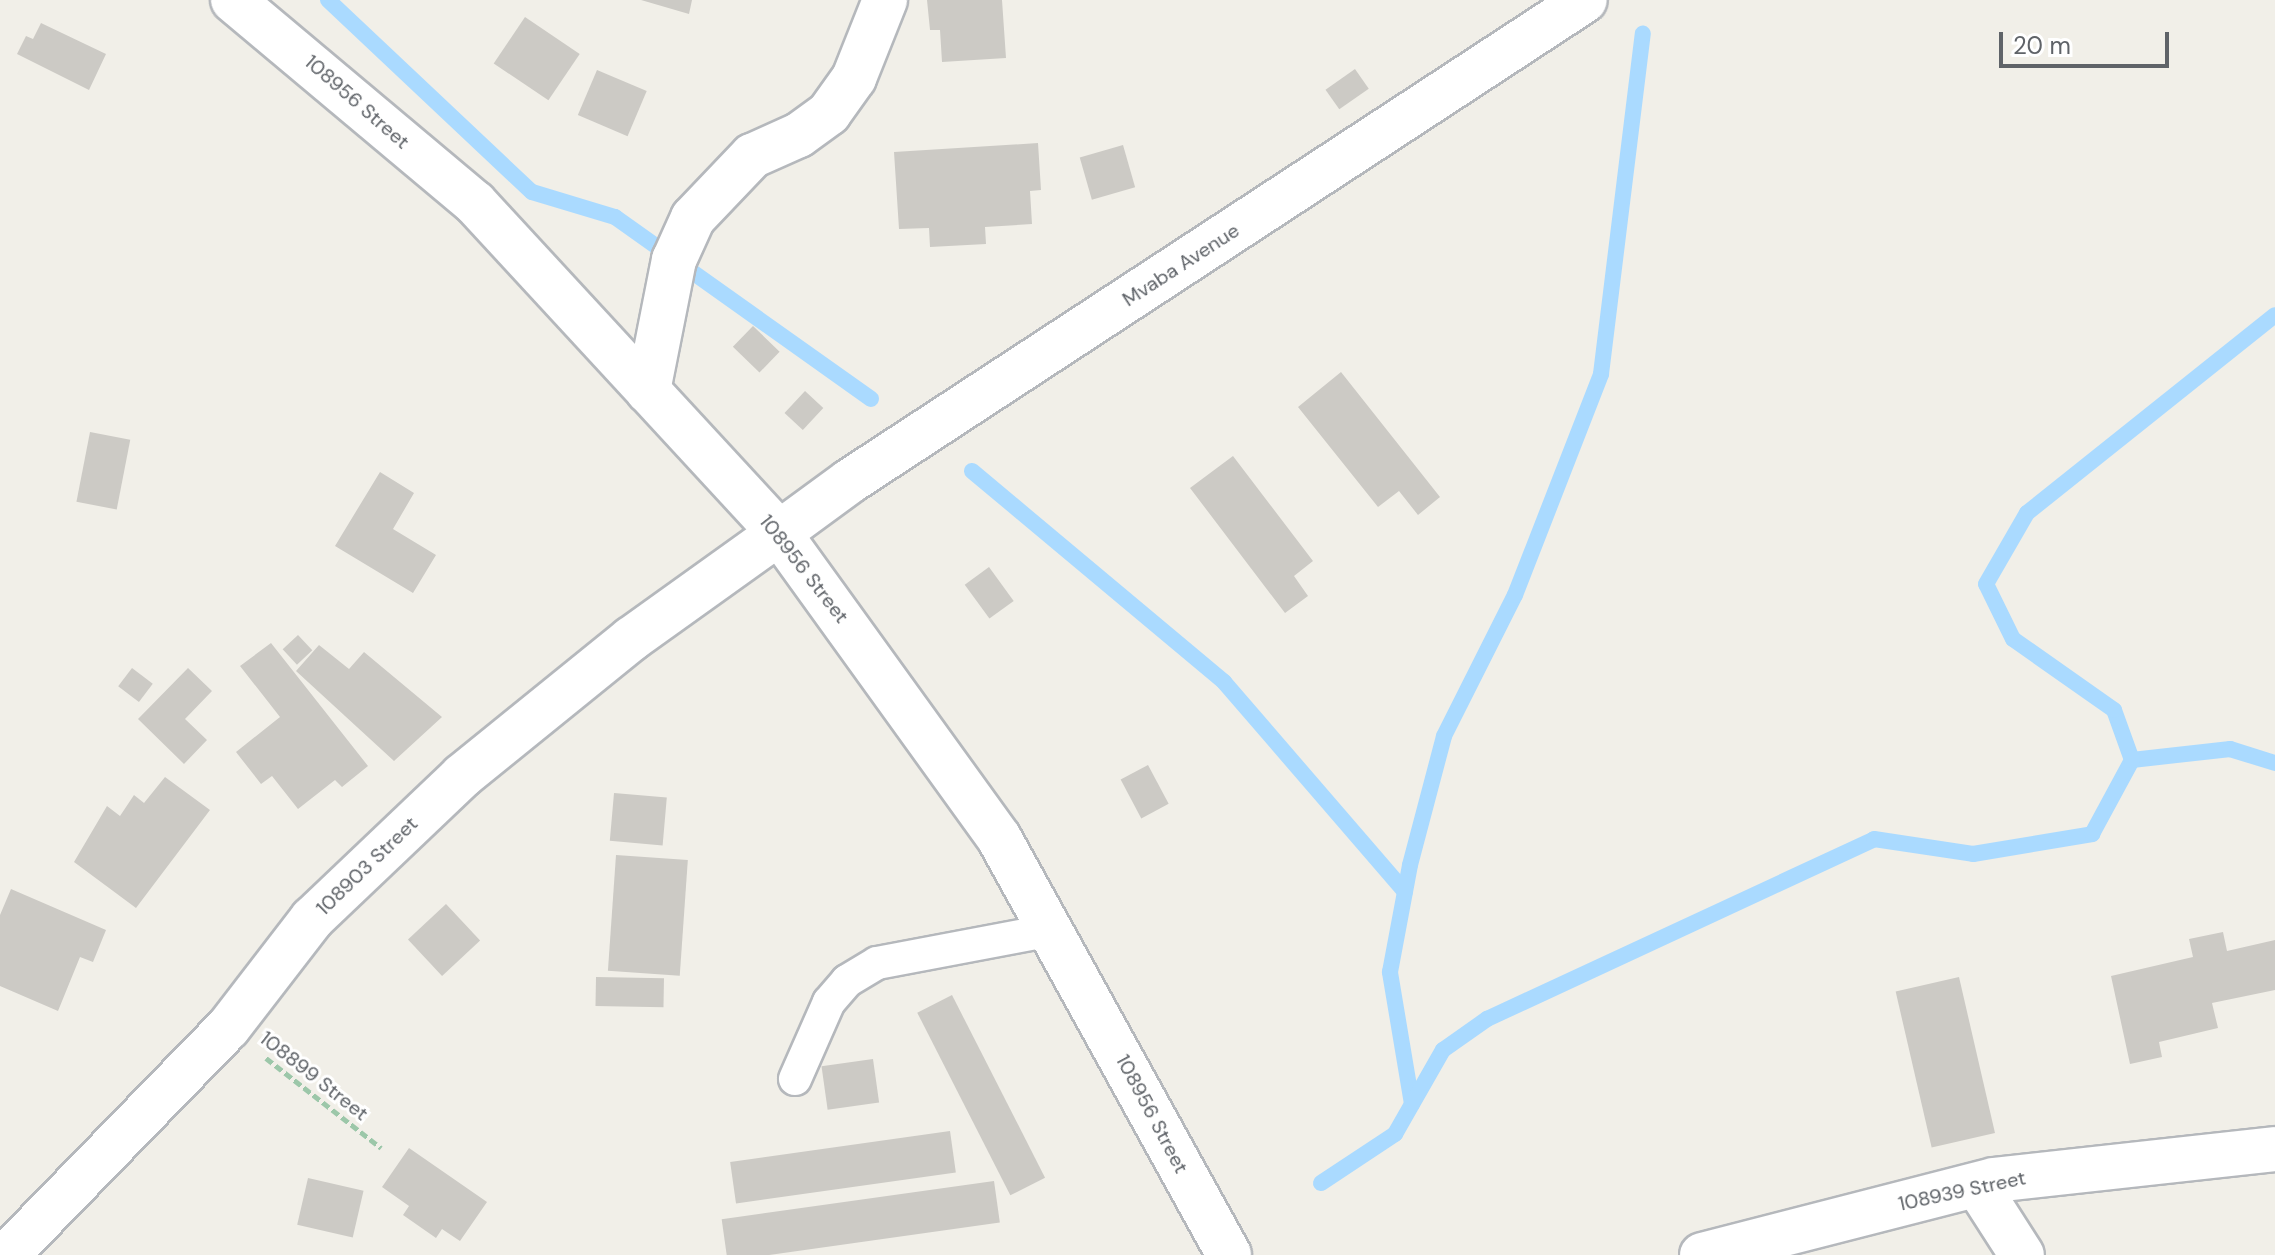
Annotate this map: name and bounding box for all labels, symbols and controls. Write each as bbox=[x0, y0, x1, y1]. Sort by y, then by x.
scale bar bbox=[2003, 16, 2173, 66]
text: 20 m bbox=[2013, 30, 2071, 61]
street label: 108956 Street bbox=[300, 50, 414, 154]
street label: Mvaba Avenue bbox=[1118, 218, 1244, 312]
street label: 108956 Street bbox=[754, 510, 854, 628]
street label: 108903 Street bbox=[311, 812, 423, 920]
street label: 108899 Street bbox=[255, 1026, 373, 1126]
street label: 108956 Street bbox=[1111, 1051, 1193, 1177]
street label: 108939 Street bbox=[1896, 1166, 2028, 1216]

